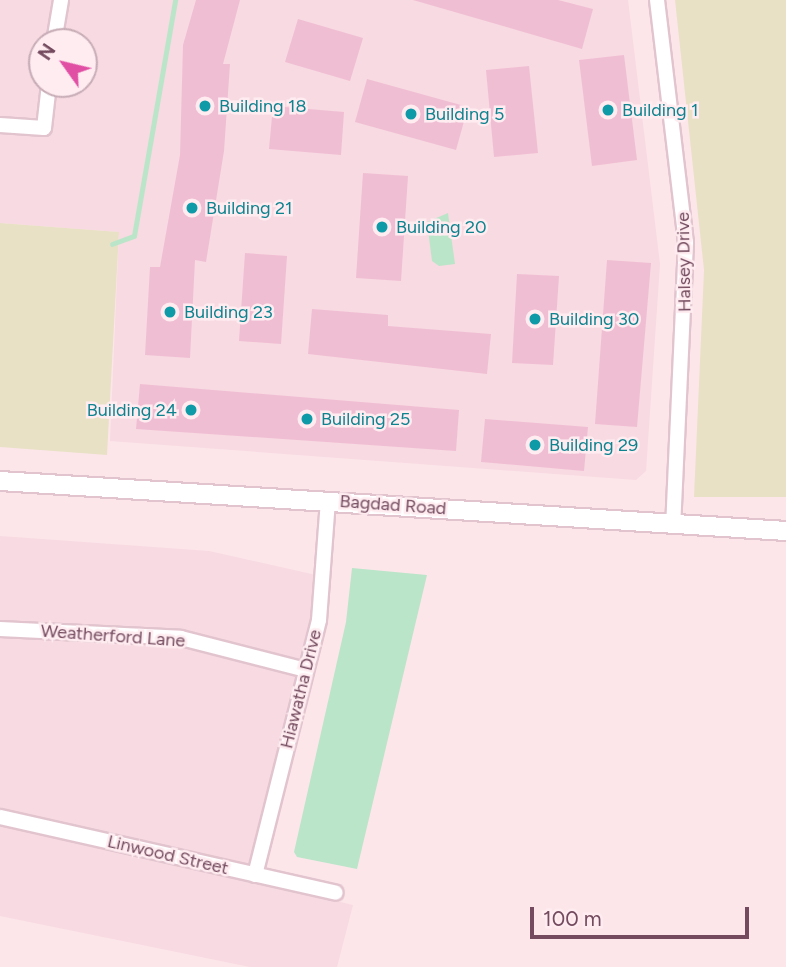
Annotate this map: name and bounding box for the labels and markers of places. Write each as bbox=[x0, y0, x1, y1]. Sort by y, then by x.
place label: Building 18 bbox=[219, 95, 306, 117]
marker: Building 18 bbox=[197, 98, 213, 114]
place label: Building 1 bbox=[622, 99, 698, 121]
marker: Building 1 bbox=[600, 102, 616, 118]
place label: Building 5 bbox=[425, 103, 504, 125]
marker: Building 5 bbox=[403, 106, 419, 122]
place label: Building 21 bbox=[206, 197, 292, 219]
marker: Building 21 bbox=[184, 200, 200, 216]
place label: Building 20 bbox=[396, 216, 487, 238]
marker: Building 20 bbox=[374, 219, 390, 235]
place label: Building 23 bbox=[184, 301, 273, 323]
marker: Building 23 bbox=[162, 304, 178, 320]
place label: Building 30 bbox=[549, 308, 639, 330]
marker: Building 30 bbox=[527, 311, 543, 327]
place label: Building 24 bbox=[87, 399, 177, 421]
marker: Building 24 bbox=[183, 402, 199, 418]
place label: Building 25 bbox=[321, 408, 410, 430]
marker: Building 25 bbox=[299, 411, 315, 427]
place label: Building 29 bbox=[549, 434, 638, 456]
marker: Building 29 bbox=[527, 437, 543, 453]

